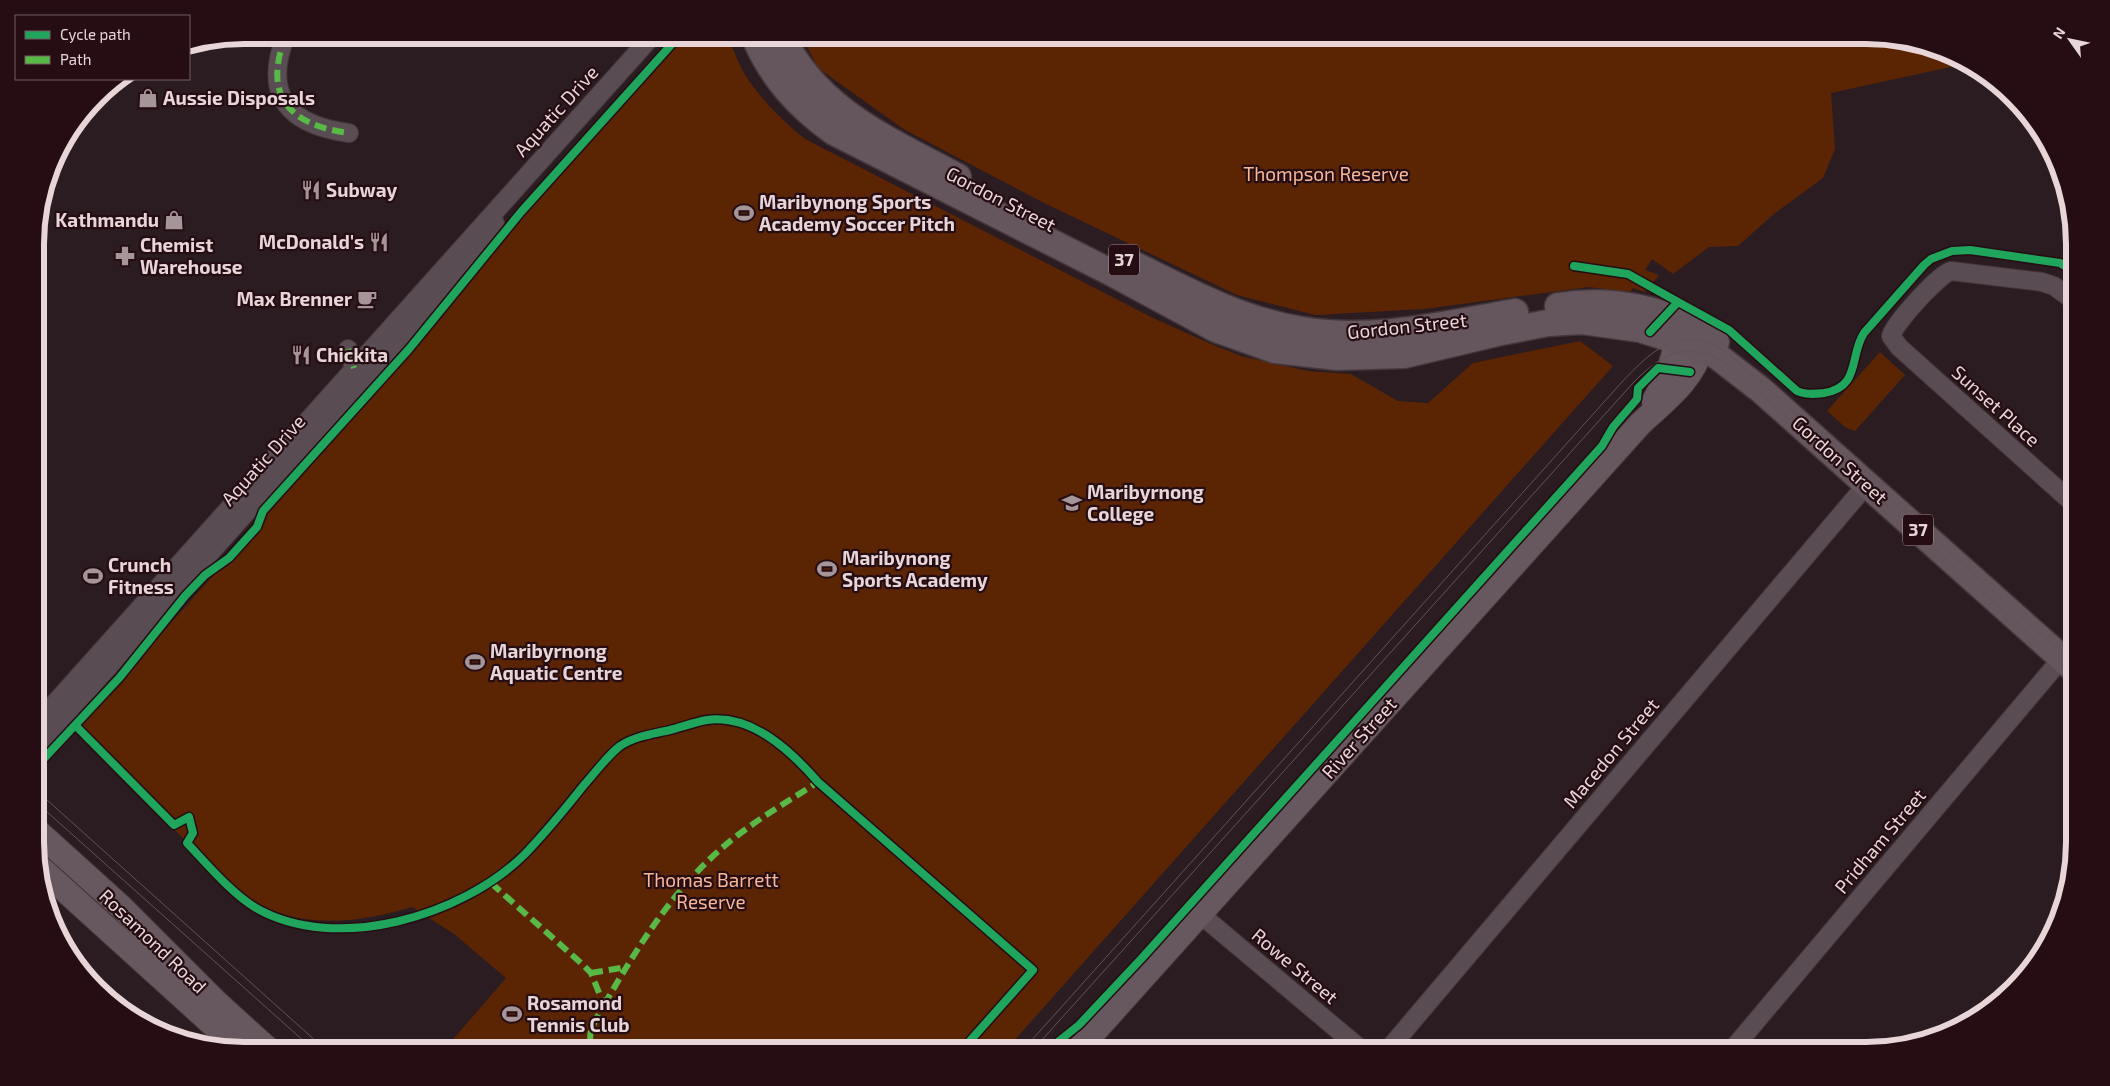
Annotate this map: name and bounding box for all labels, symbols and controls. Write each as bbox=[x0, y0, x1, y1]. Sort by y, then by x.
legend bbox=[15, 15, 190, 80]
north arrow bbox=[2045, 15, 2095, 65]
text: N bbox=[2049, 24, 2069, 42]
text: Cycle path bbox=[60, 25, 131, 43]
text: Path bbox=[60, 50, 91, 68]
street label: Aquatic Drive bbox=[509, 60, 602, 161]
place label: Aussie Disposals bbox=[163, 86, 315, 109]
shop icon: Aussie Disposals bbox=[137, 87, 159, 109]
street label: Gordon Street bbox=[943, 161, 1060, 236]
park label: Thompson Reserve bbox=[1243, 162, 1409, 185]
place label: Subway bbox=[326, 178, 397, 202]
restaurant icon: Subway bbox=[300, 179, 322, 201]
place label: Maribynong Sports Academy Soccer Pitch bbox=[759, 190, 955, 236]
sports icon: Maribynong Sports Academy Soccer Pitch bbox=[733, 202, 755, 224]
place label: Kathmandu bbox=[55, 208, 159, 231]
shop icon: Kathmandu bbox=[163, 209, 185, 231]
place label: McDonald's bbox=[259, 230, 364, 253]
restaurant icon: McDonald's bbox=[368, 231, 390, 253]
place label: Chemist Warehouse bbox=[140, 233, 243, 278]
road number: 37 bbox=[1109, 244, 1139, 276]
pharmacy icon: Chemist Warehouse bbox=[114, 245, 136, 267]
place label: Max Brenner bbox=[236, 287, 352, 310]
cafe icon: Max Brenner bbox=[356, 288, 378, 310]
street label: Gordon Street bbox=[1346, 308, 1468, 343]
place label: Chickita bbox=[316, 343, 388, 366]
restaurant icon: Chickita bbox=[290, 344, 312, 366]
street label: Sunset Place bbox=[1948, 360, 2045, 451]
street label: Aquatic Drive bbox=[216, 409, 309, 510]
street label: Gordon Street bbox=[1788, 411, 1893, 508]
place label: Maribyrnong College bbox=[1087, 480, 1204, 525]
school or university icon: Maribyrnong College bbox=[1061, 492, 1083, 514]
road number: 37 bbox=[1903, 514, 1933, 546]
place label: Maribynong Sports Academy bbox=[842, 546, 988, 592]
place label: Crunch Fitness bbox=[108, 553, 174, 598]
sports icon: Maribynong Sports Academy bbox=[816, 558, 838, 580]
sports icon: Crunch Fitness bbox=[82, 565, 104, 587]
place label: Maribyrnong Aquatic Centre bbox=[490, 639, 623, 684]
sports icon: Maribyrnong Aquatic Centre bbox=[464, 651, 486, 673]
street label: River Street bbox=[1316, 692, 1401, 783]
street label: Macedon Street bbox=[1558, 693, 1663, 812]
street label: Pridham Street bbox=[1829, 784, 1930, 898]
park label: Thomas Barrett Reserve bbox=[643, 868, 779, 913]
street label: Rosamond Road bbox=[95, 884, 212, 998]
street label: Rowe Street bbox=[1248, 923, 1343, 1008]
place label: Rosamond Tennis Club bbox=[527, 991, 630, 1036]
sports icon: Rosamond Tennis Club bbox=[501, 1003, 523, 1025]

